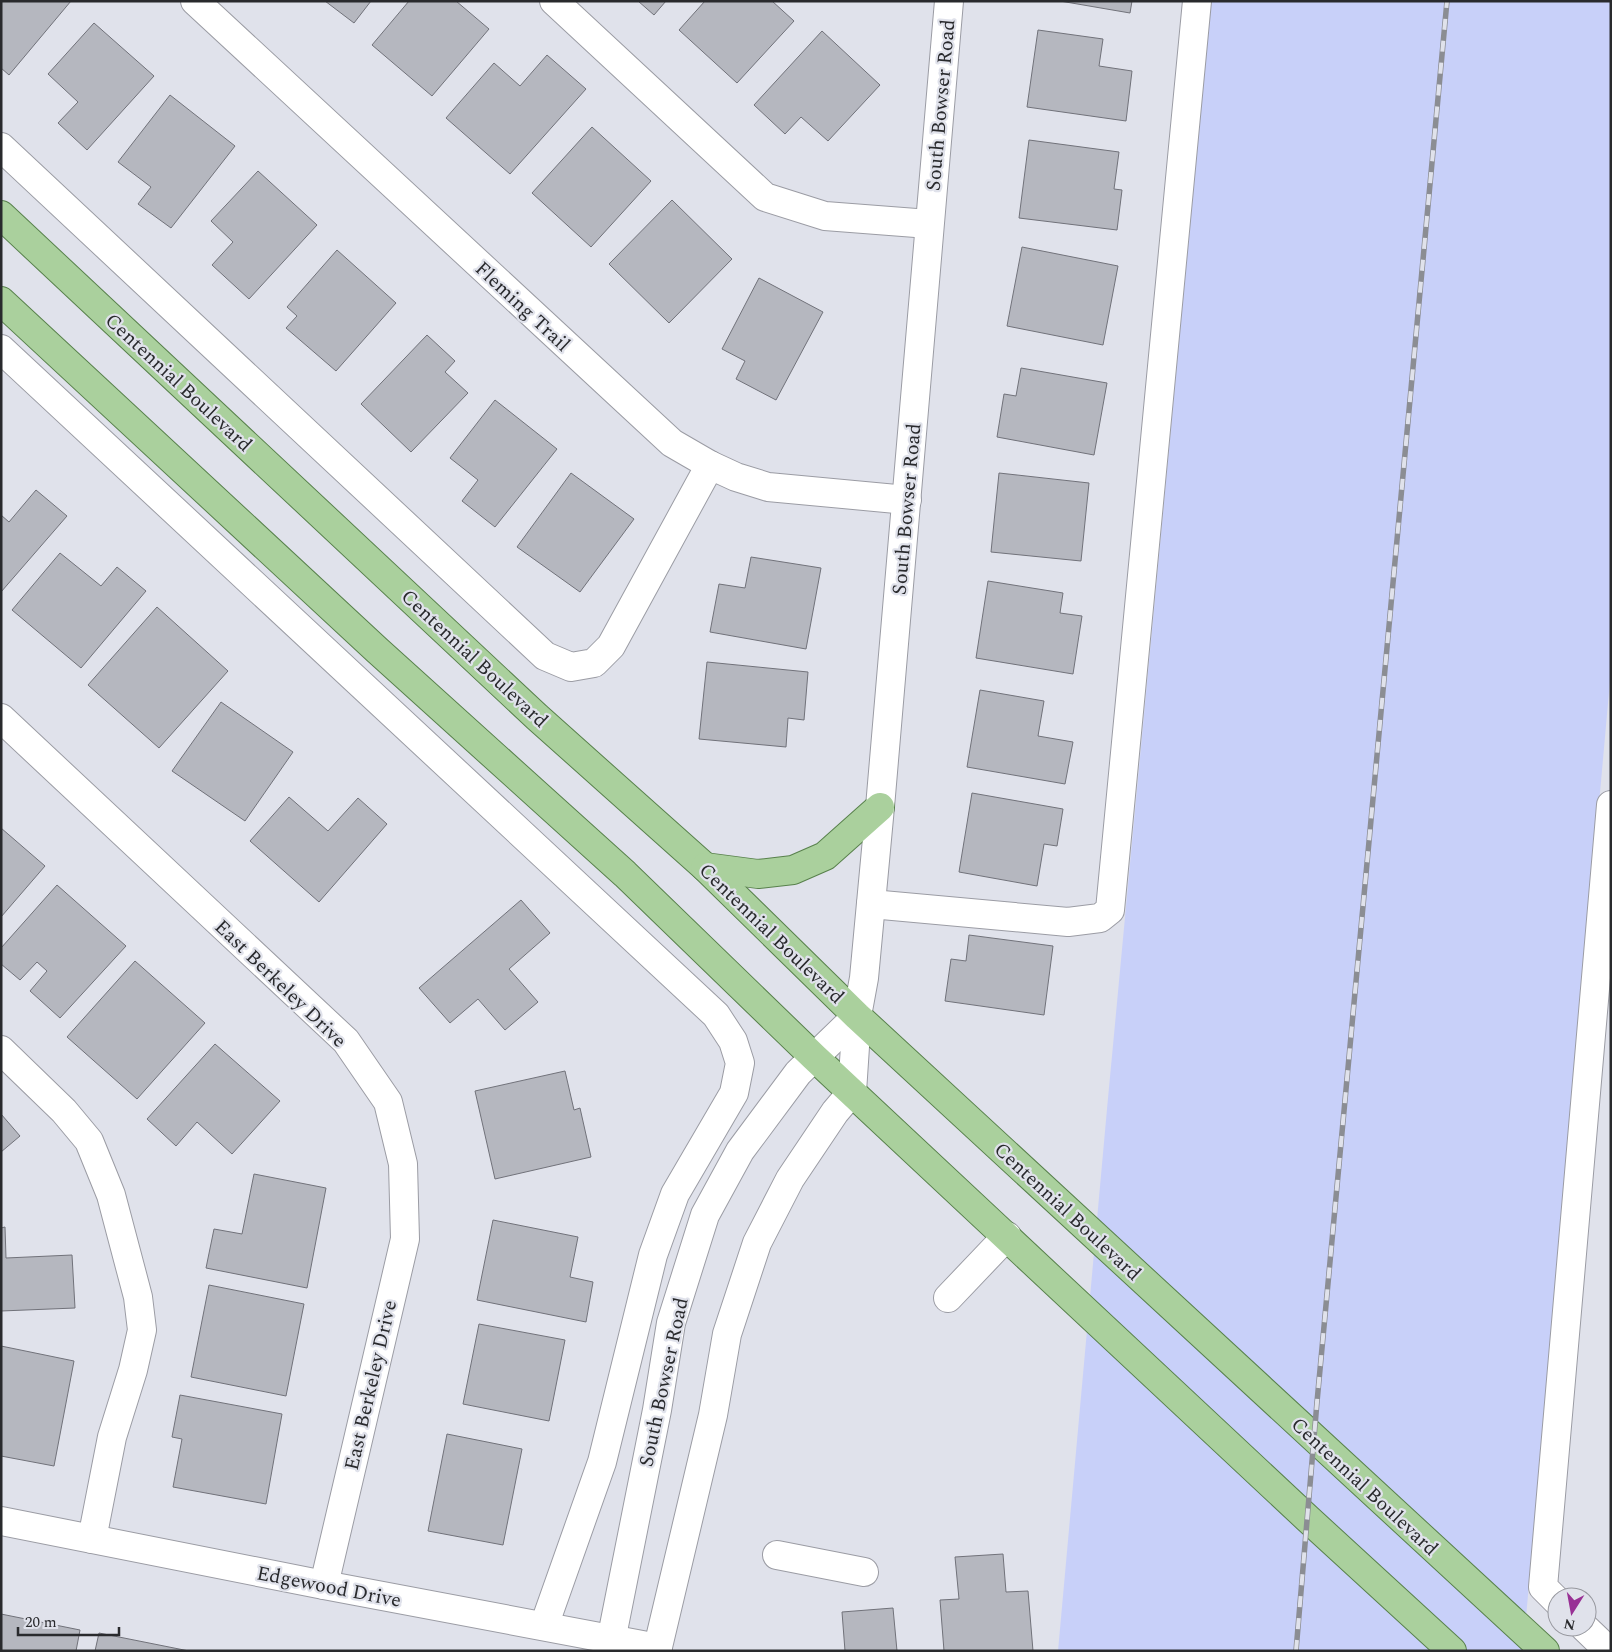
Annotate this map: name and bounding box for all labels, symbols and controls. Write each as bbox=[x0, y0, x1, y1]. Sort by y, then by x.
street label: South Bowser Road bbox=[919, 18, 963, 192]
street label: Fleming Trail bbox=[468, 254, 577, 359]
street label: Centennial Boulevard bbox=[98, 306, 259, 459]
street label: South Bowser Road bbox=[885, 422, 929, 596]
street label: Centennial Boulevard bbox=[394, 582, 555, 735]
street label: Centennial Boulevard bbox=[692, 856, 851, 1011]
street label: East Berkeley Drive bbox=[207, 913, 353, 1055]
street label: Centennial Boulevard bbox=[987, 1135, 1148, 1288]
street label: South Bowser Road bbox=[631, 1295, 697, 1470]
street label: East Berkeley Drive bbox=[337, 1297, 405, 1473]
street label: Centennial Boulevard bbox=[1284, 1410, 1445, 1563]
street label: Edgewood Drive bbox=[254, 1558, 404, 1616]
north arrow bbox=[1547, 1587, 1597, 1637]
scale bar bbox=[18, 1604, 119, 1636]
text: 20 m bbox=[25, 1611, 57, 1634]
text: N bbox=[1562, 1613, 1577, 1636]

